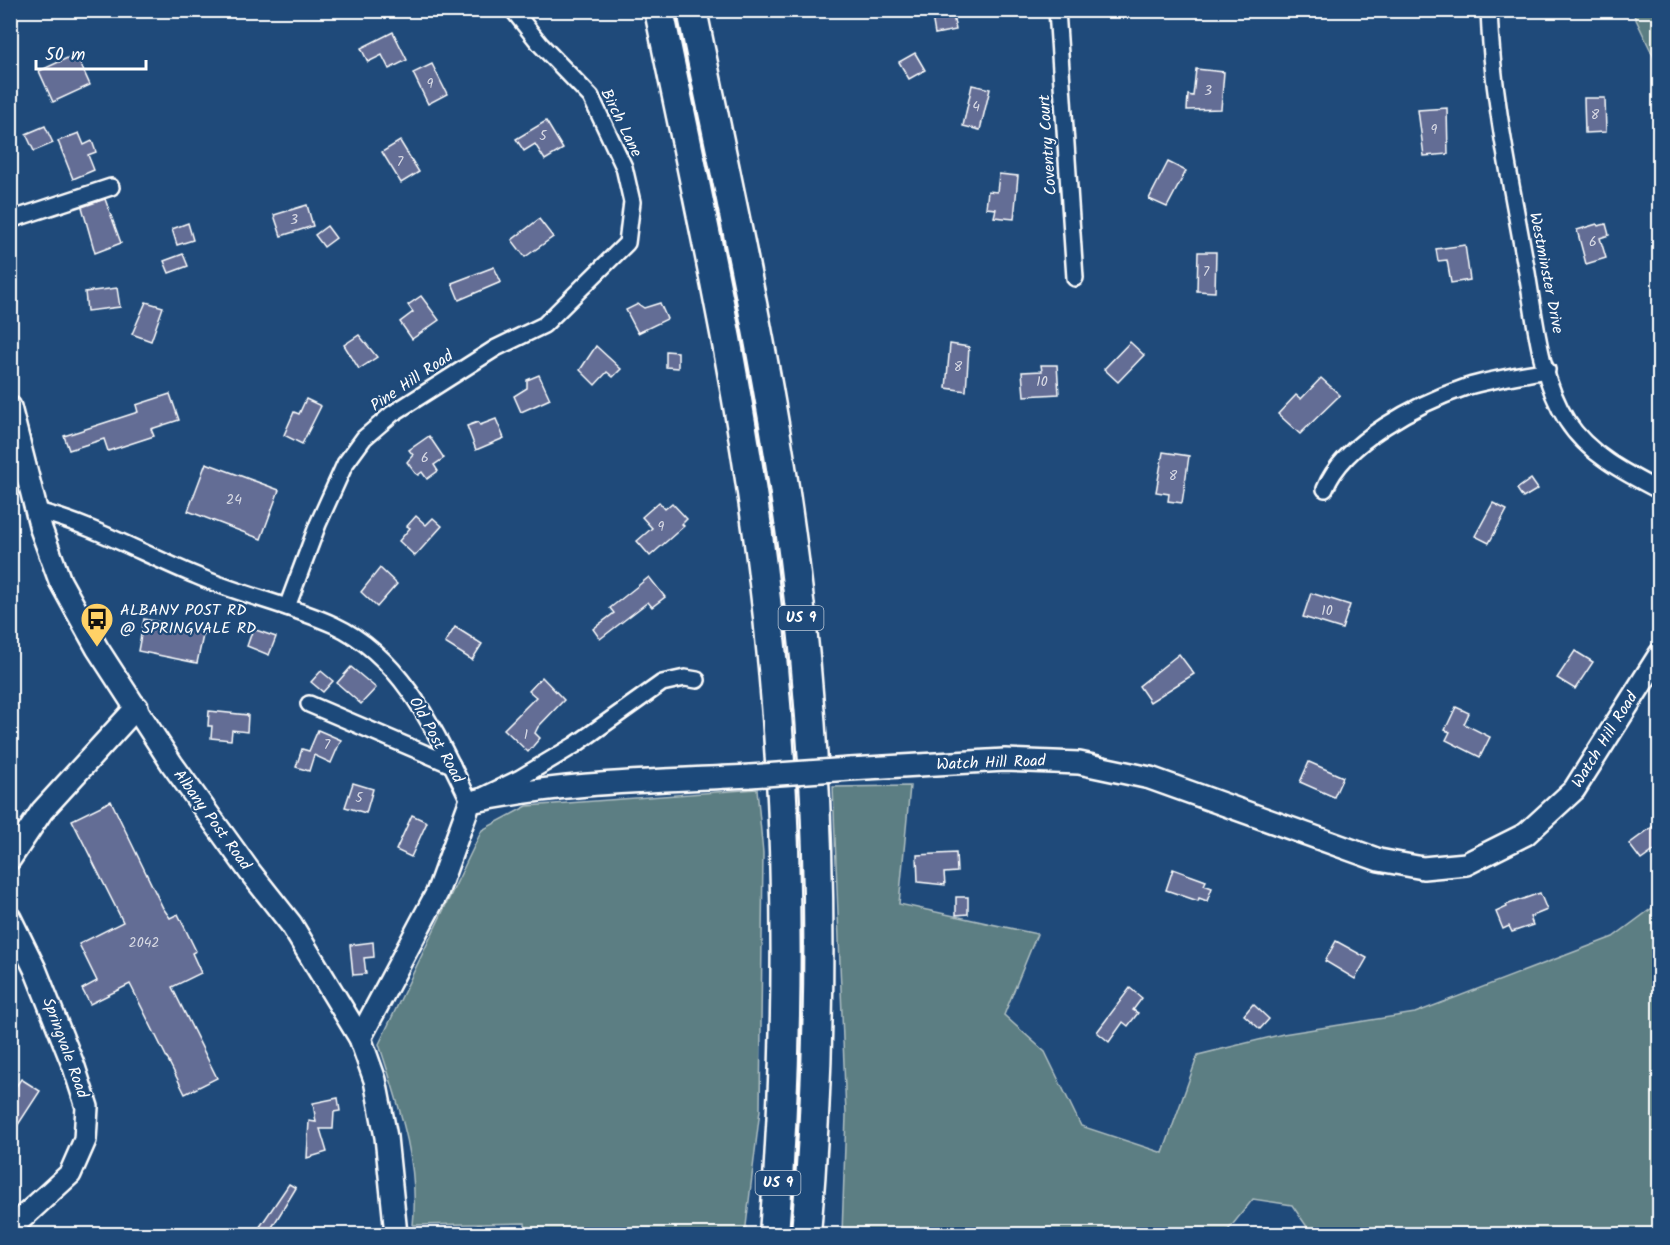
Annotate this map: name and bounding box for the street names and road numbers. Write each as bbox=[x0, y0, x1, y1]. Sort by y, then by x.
street label: Birch Lane bbox=[594, 85, 648, 161]
street label: Coventry Court bbox=[1032, 93, 1064, 196]
street label: Westminster Drive bbox=[1522, 210, 1570, 336]
street label: Pine Hill Road bbox=[365, 343, 459, 418]
road number: US 9 bbox=[778, 606, 824, 630]
street label: Watch Hill Road bbox=[1565, 686, 1645, 793]
street label: Old Post Road bbox=[402, 692, 471, 789]
street label: Watch Hill Road bbox=[936, 749, 1047, 777]
street label: Albany Post Road bbox=[167, 764, 258, 876]
street label: Springvale Road bbox=[35, 994, 95, 1103]
road number: US 9 bbox=[756, 1171, 800, 1195]

